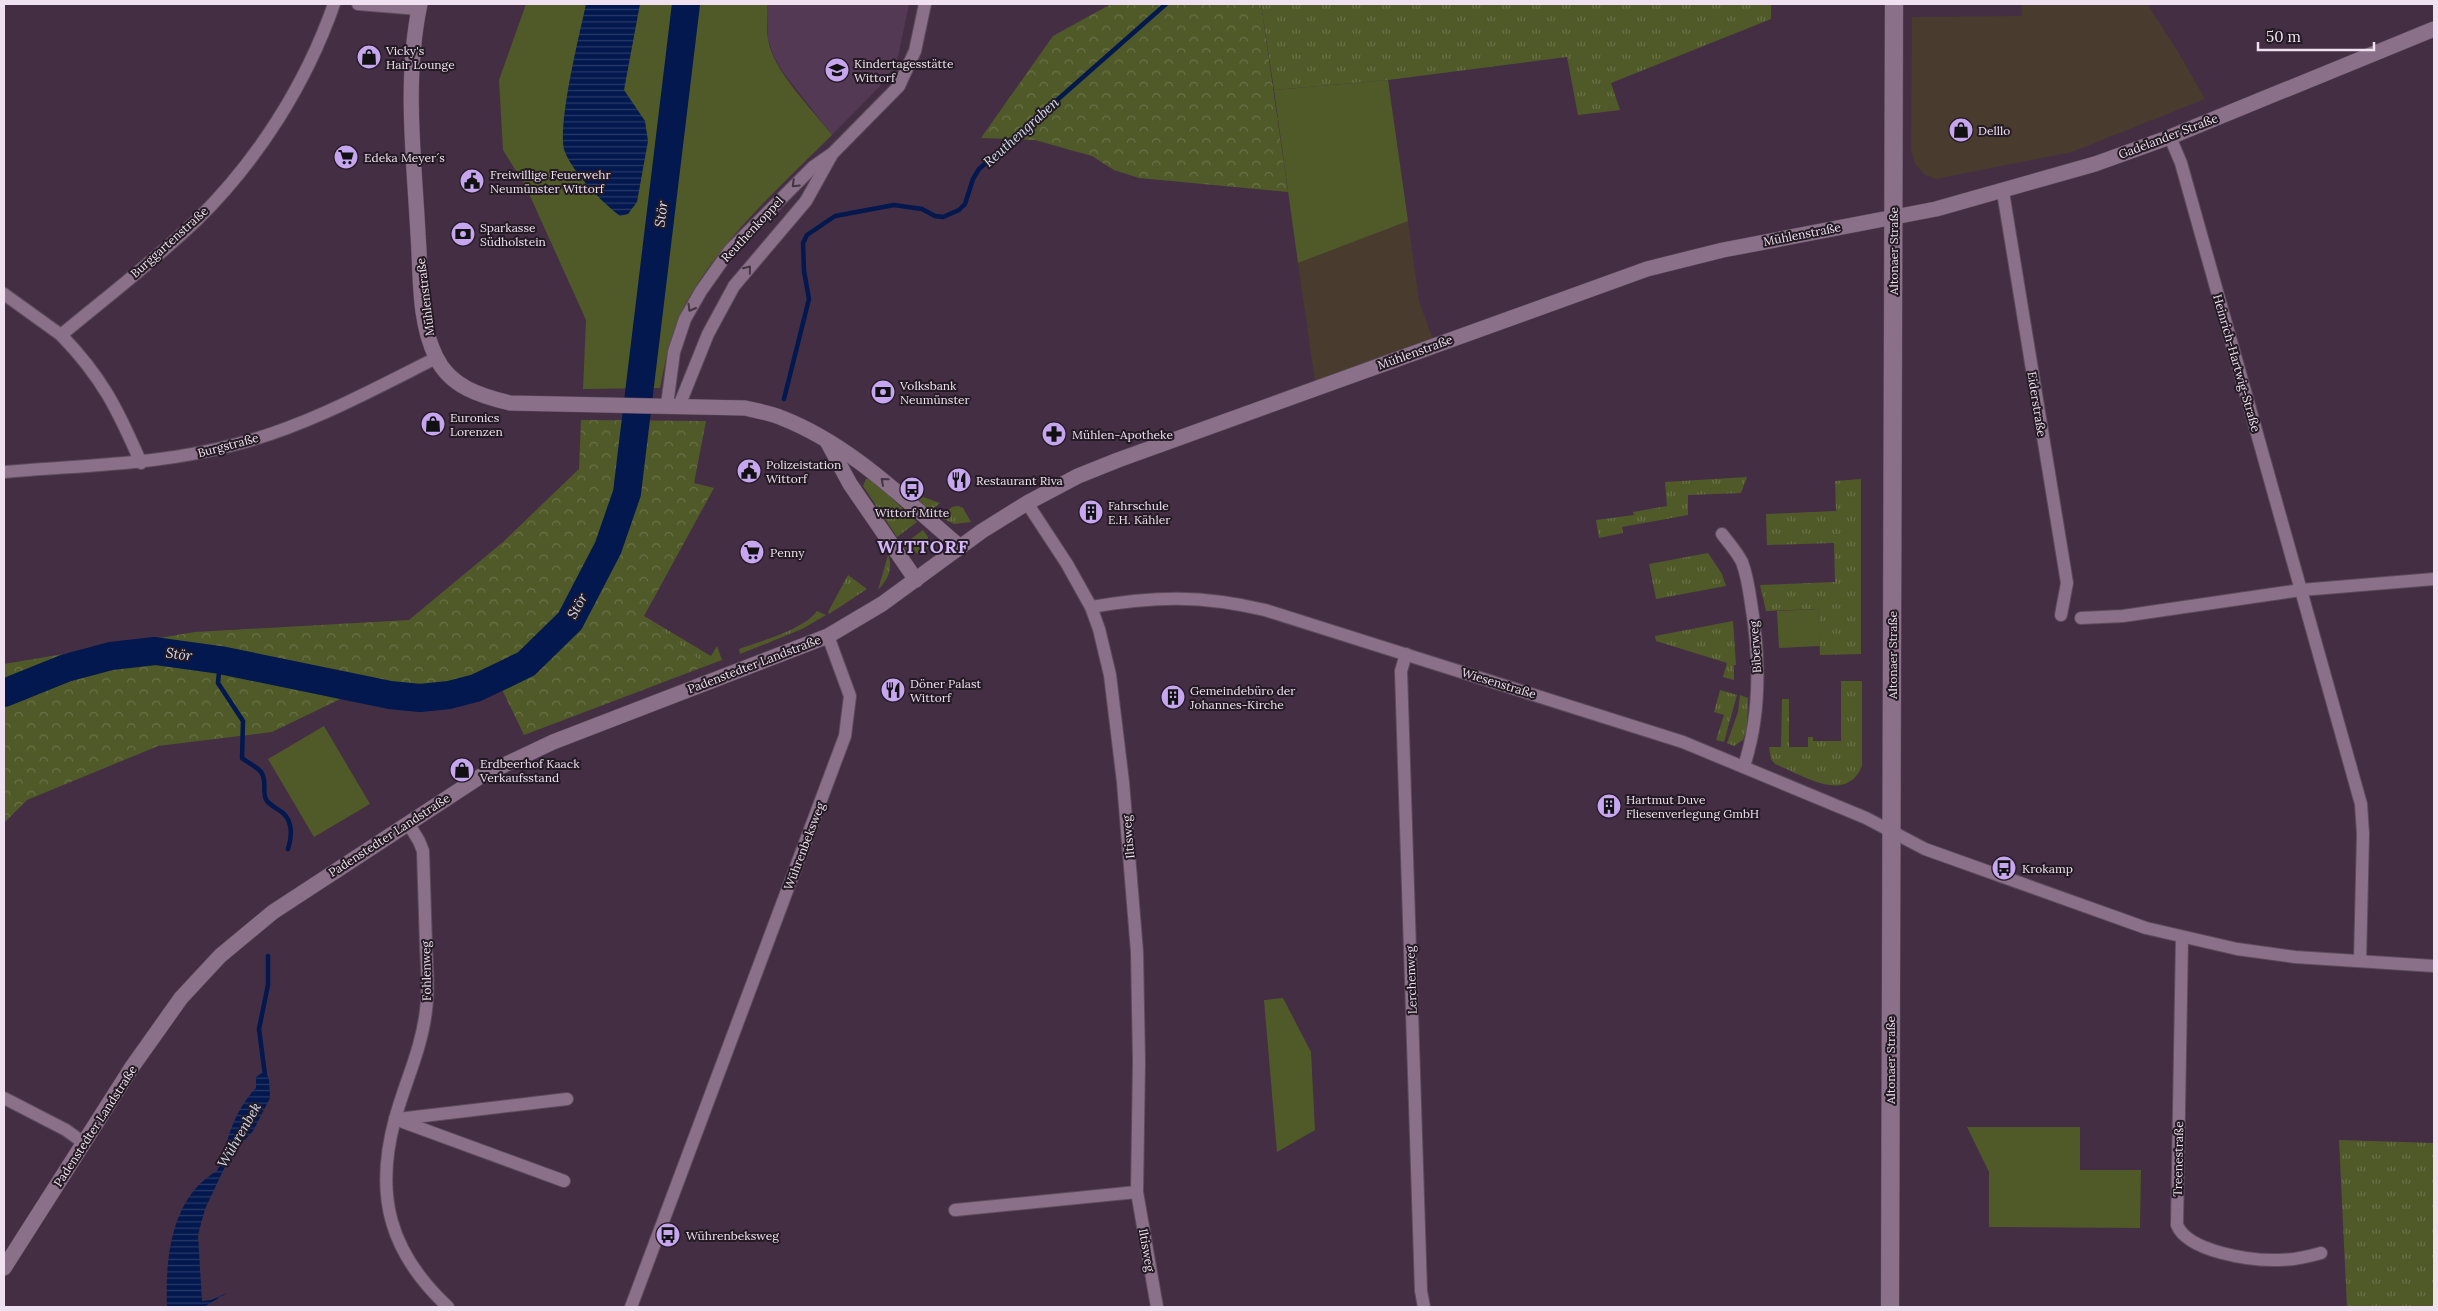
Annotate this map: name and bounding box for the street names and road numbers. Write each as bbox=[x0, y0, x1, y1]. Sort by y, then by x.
street label: Gadelander Straße bbox=[2116, 110, 2220, 162]
street label: Reuthenkoppel bbox=[718, 193, 786, 265]
street label: Burggartenstraße bbox=[127, 203, 211, 281]
street label: Altonaer Straße bbox=[1886, 206, 1901, 296]
street label: Mühlenstraße bbox=[1762, 219, 1842, 249]
street label: Mühlenstraße bbox=[413, 257, 437, 337]
street label: Heinrich-Hartwig-Straße bbox=[2210, 293, 2264, 434]
street label: Mühlenstraße bbox=[1376, 331, 1455, 372]
street label: Eiderstraße bbox=[2024, 370, 2050, 438]
street label: Burgstraße bbox=[196, 430, 261, 460]
street label: Altonaer Straße bbox=[1885, 610, 1900, 700]
street label: Biberweg bbox=[1746, 620, 1764, 674]
street label: Padenstedter Landstraße bbox=[685, 631, 823, 696]
street label: Wiesenstraße bbox=[1460, 665, 1539, 702]
street label: Padenstedter Landstraße bbox=[326, 790, 453, 880]
street label: Wührenbeksweg bbox=[780, 800, 828, 892]
street label: Iltisweg bbox=[1119, 814, 1137, 859]
street label: Fohlenweg bbox=[418, 940, 434, 1001]
street label: Lerchenweg bbox=[1402, 945, 1420, 1014]
street label: Altonaer Straße bbox=[1883, 1015, 1898, 1105]
street label: Padenstedter Landstraße bbox=[50, 1062, 140, 1189]
street label: Treenestraße bbox=[2170, 1121, 2186, 1197]
street label: Iltisweg bbox=[1136, 1227, 1158, 1273]

